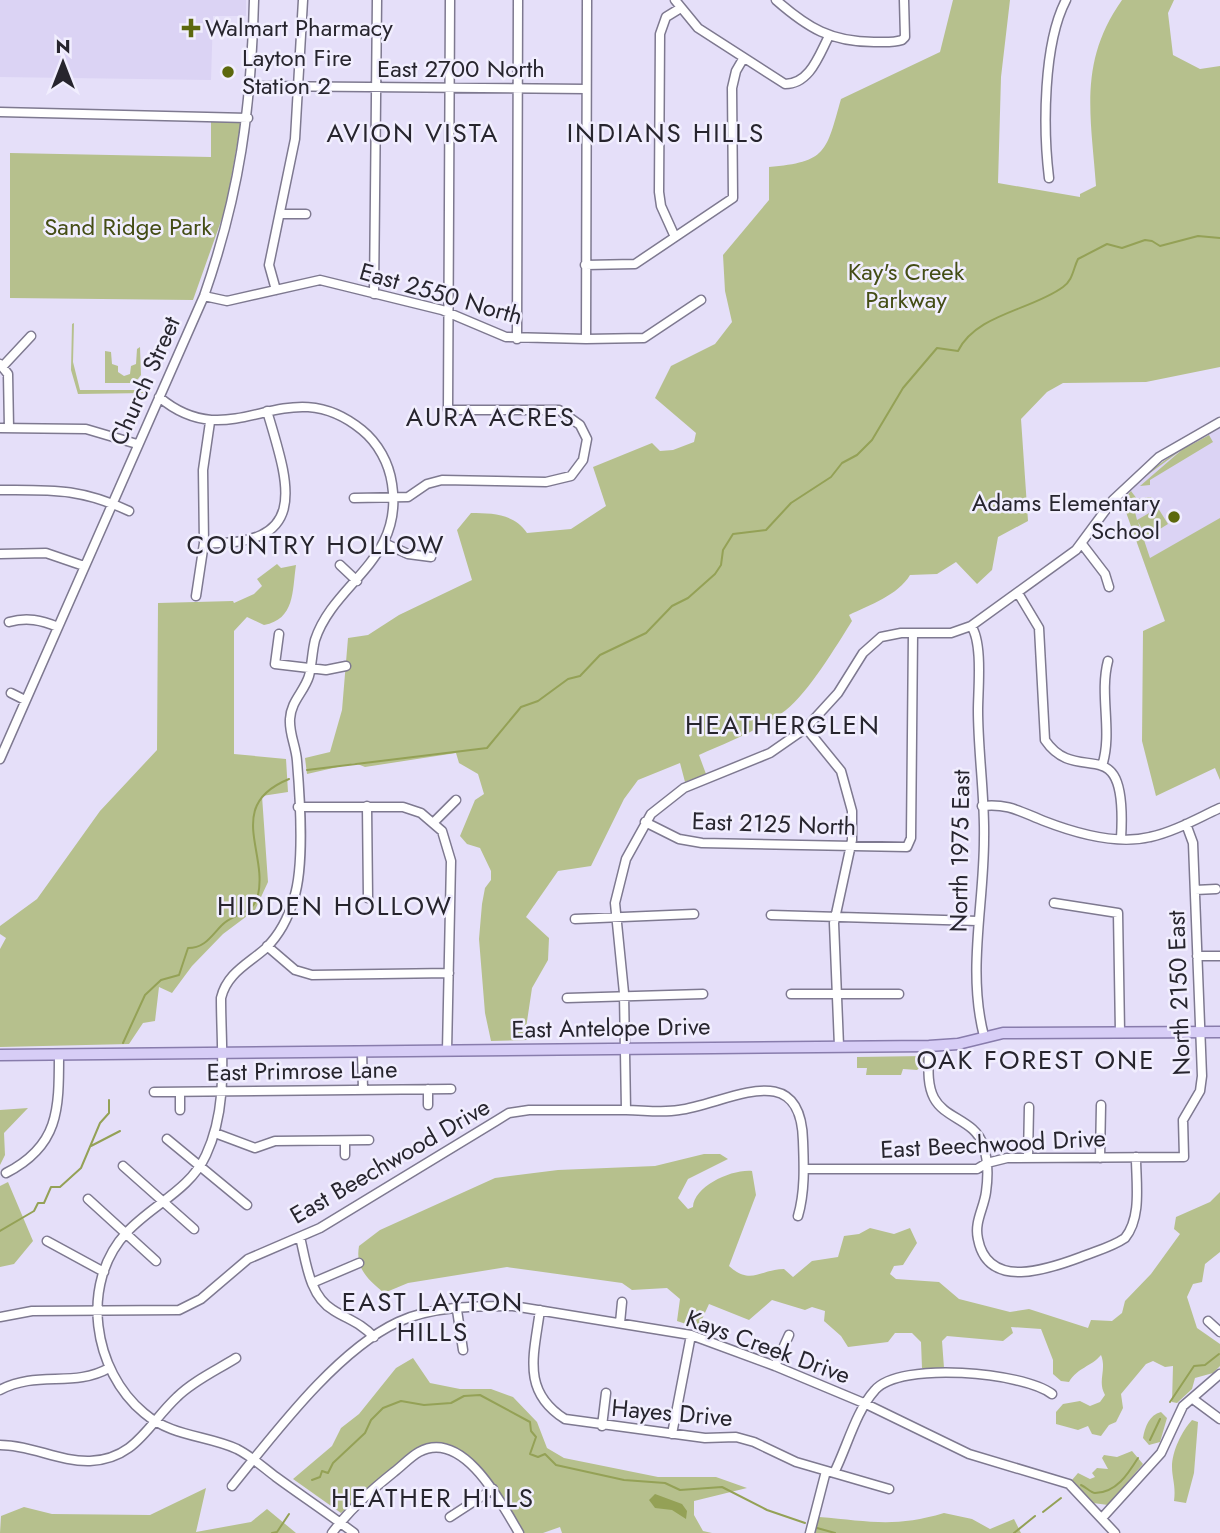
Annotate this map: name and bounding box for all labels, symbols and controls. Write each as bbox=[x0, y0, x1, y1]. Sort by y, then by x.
place label: Walmart Pharmacy bbox=[205, 10, 393, 45]
marker: Walmart Pharmacy bbox=[183, 20, 199, 36]
north arrow bbox=[28, 28, 98, 98]
text: N bbox=[55, 33, 71, 60]
place label: Layton Fire Station 2 bbox=[242, 40, 352, 103]
street label: East 2700 North bbox=[377, 51, 545, 86]
marker: Layton Fire Station 2 bbox=[220, 64, 236, 80]
district label: AVION VISTA bbox=[326, 114, 500, 152]
district label: INDIANS HILLS bbox=[567, 114, 765, 152]
park label: Sand Ridge Park bbox=[44, 209, 212, 244]
street label: East 2550 North bbox=[356, 254, 527, 333]
park label: Kay's Creek Parkway bbox=[848, 254, 965, 317]
street label: Church Street bbox=[100, 310, 189, 451]
district label: AURA ACRES bbox=[406, 398, 576, 436]
place label: Adams Elementary School bbox=[972, 485, 1160, 548]
marker: Adams Elementary School bbox=[1166, 509, 1182, 525]
district label: COUNTRY HOLLOW bbox=[186, 526, 446, 564]
district label: HEATHERGLEN bbox=[685, 706, 881, 744]
street label: North 1975 East bbox=[941, 769, 978, 933]
street label: East 2125 North bbox=[691, 803, 857, 844]
district label: HIDDEN HOLLOW bbox=[217, 887, 453, 925]
street label: North 2150 East bbox=[1158, 910, 1199, 1076]
street label: East Antelope Drive bbox=[511, 1008, 711, 1047]
district label: OAK FOREST ONE bbox=[917, 1041, 1155, 1079]
street label: East Primrose Lane bbox=[206, 1051, 398, 1090]
street label: East Beechwood Drive bbox=[283, 1089, 496, 1232]
street label: East Beechwood Drive bbox=[879, 1120, 1107, 1167]
district label: EAST LAYTON HILLS bbox=[342, 1283, 524, 1351]
street label: Kays Creek Drive bbox=[681, 1301, 855, 1392]
street label: Hayes Drive bbox=[610, 1390, 734, 1435]
district label: HEATHER HILLS bbox=[331, 1479, 535, 1517]

